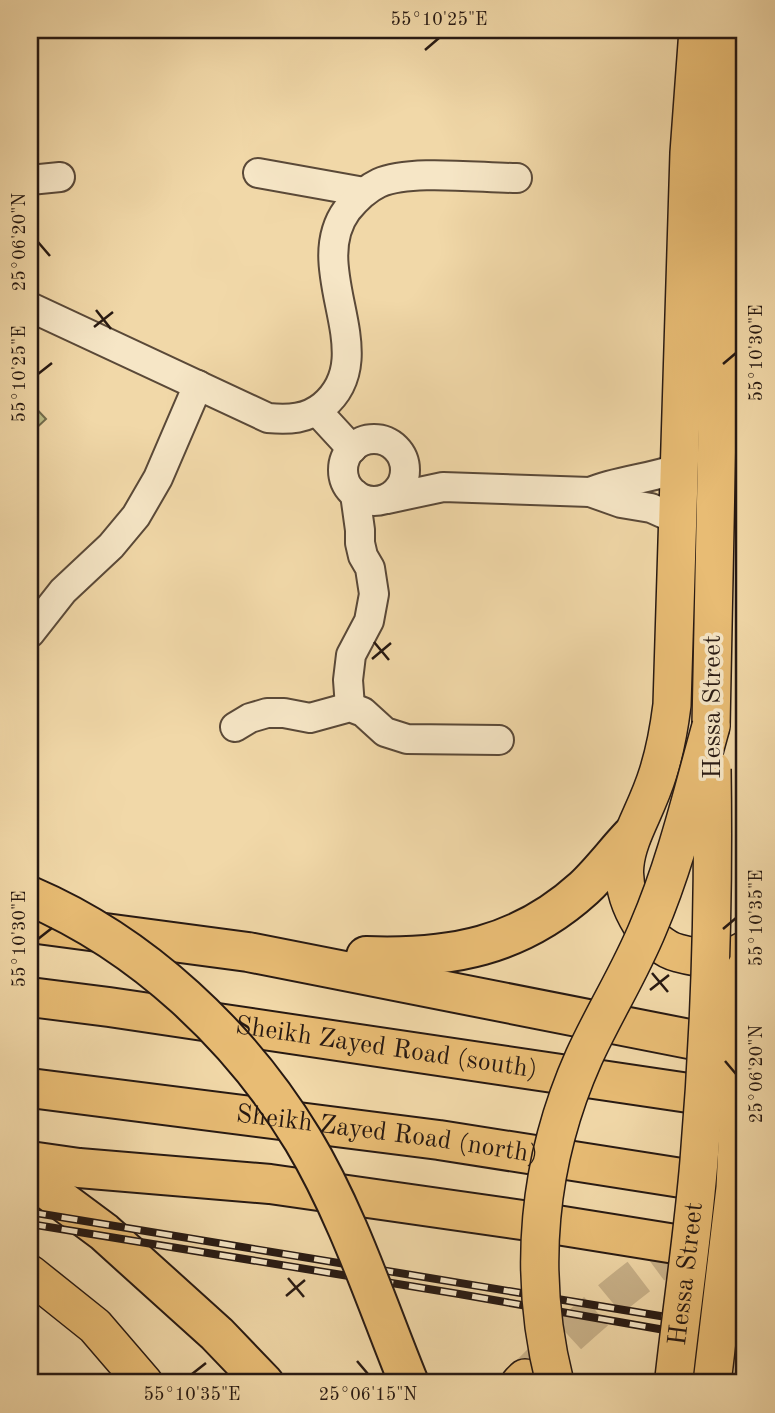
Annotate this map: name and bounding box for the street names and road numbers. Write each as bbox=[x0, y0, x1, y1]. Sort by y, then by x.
street label: Hessa Street bbox=[700, 635, 726, 779]
street label: Sheikh Zayed Road (south) bbox=[234, 1013, 539, 1083]
street label: Sheikh Zayed Road (north) bbox=[234, 1101, 540, 1168]
street label: Hessa Street bbox=[665, 1201, 708, 1347]

